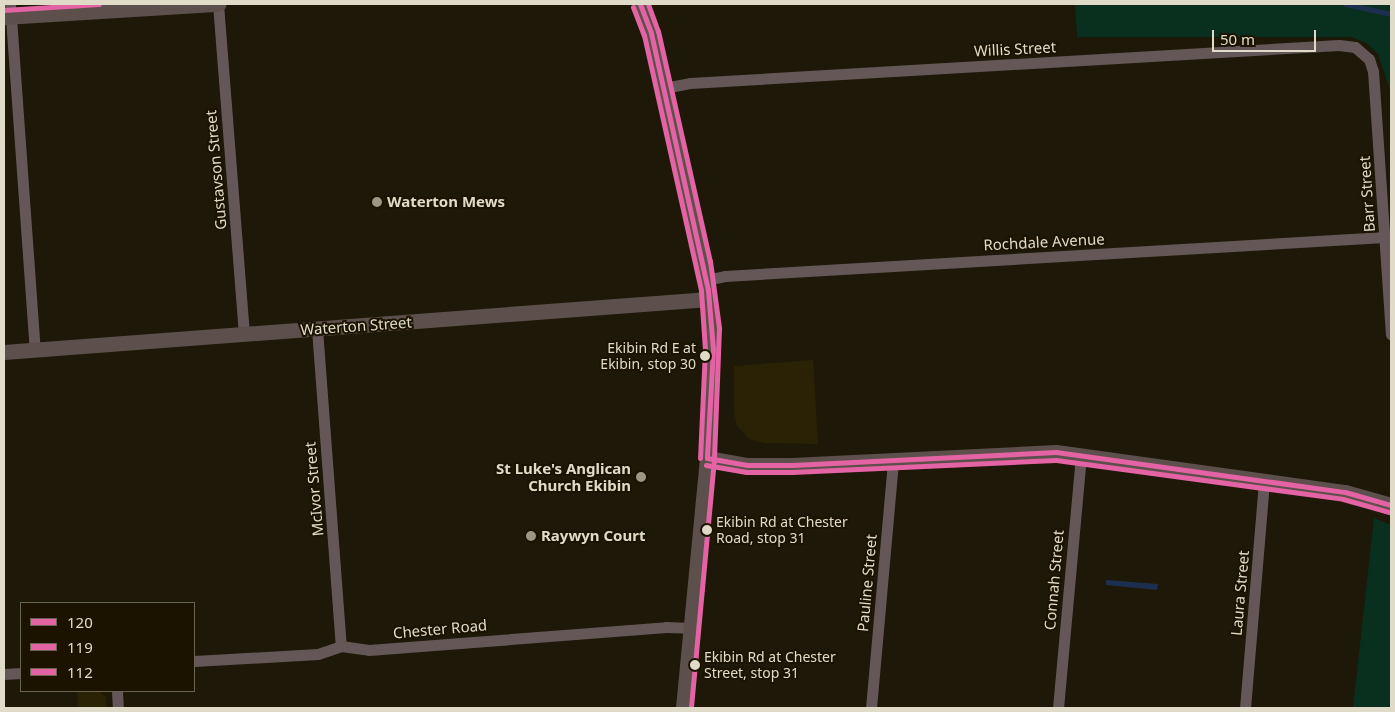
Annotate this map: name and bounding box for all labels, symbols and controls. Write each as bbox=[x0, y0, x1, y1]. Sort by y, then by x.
scale bar bbox=[1215, 20, 1319, 52]
text: 50 m bbox=[1220, 29, 1255, 49]
street label: Willis Street bbox=[973, 38, 1057, 60]
street label: Gustavson Street bbox=[202, 109, 230, 231]
street label: Barr Street bbox=[1355, 155, 1379, 233]
place label: Waterton Mews bbox=[387, 193, 505, 211]
marker: Waterton Mews bbox=[371, 196, 383, 208]
street label: Rochdale Avenue bbox=[983, 230, 1105, 254]
street label: Waterton Street bbox=[300, 313, 412, 339]
place label: Ekibin Rd E at Ekibin, stop 30 bbox=[600, 340, 696, 372]
marker: Ekibin Rd E at Ekibin, stop 30 bbox=[700, 351, 710, 361]
street label: McIvor Street bbox=[301, 441, 327, 537]
place label: St Luke's Anglican Church Ekibin bbox=[496, 459, 631, 494]
marker: St Luke's Anglican Church Ekibin bbox=[635, 471, 647, 483]
place label: Ekibin Rd at Chester Road, stop 31 bbox=[716, 514, 848, 546]
marker: Ekibin Rd at Chester Road, stop 31 bbox=[702, 525, 712, 535]
place label: Raywyn Court bbox=[541, 527, 645, 545]
street label: Connah Street bbox=[1041, 529, 1067, 631]
marker: Raywyn Court bbox=[525, 530, 537, 542]
street label: Pauline Street bbox=[854, 533, 880, 633]
street label: Laura Street bbox=[1227, 550, 1253, 636]
legend bbox=[20, 602, 195, 692]
text: 120 bbox=[67, 612, 93, 632]
street label: Chester Road bbox=[392, 616, 488, 642]
text: 119 bbox=[67, 637, 93, 657]
place label: Ekibin Rd at Chester Street, stop 31 bbox=[704, 649, 836, 682]
marker: Ekibin Rd at Chester Street, stop 31 bbox=[690, 660, 700, 670]
text: 112 bbox=[67, 662, 93, 682]

